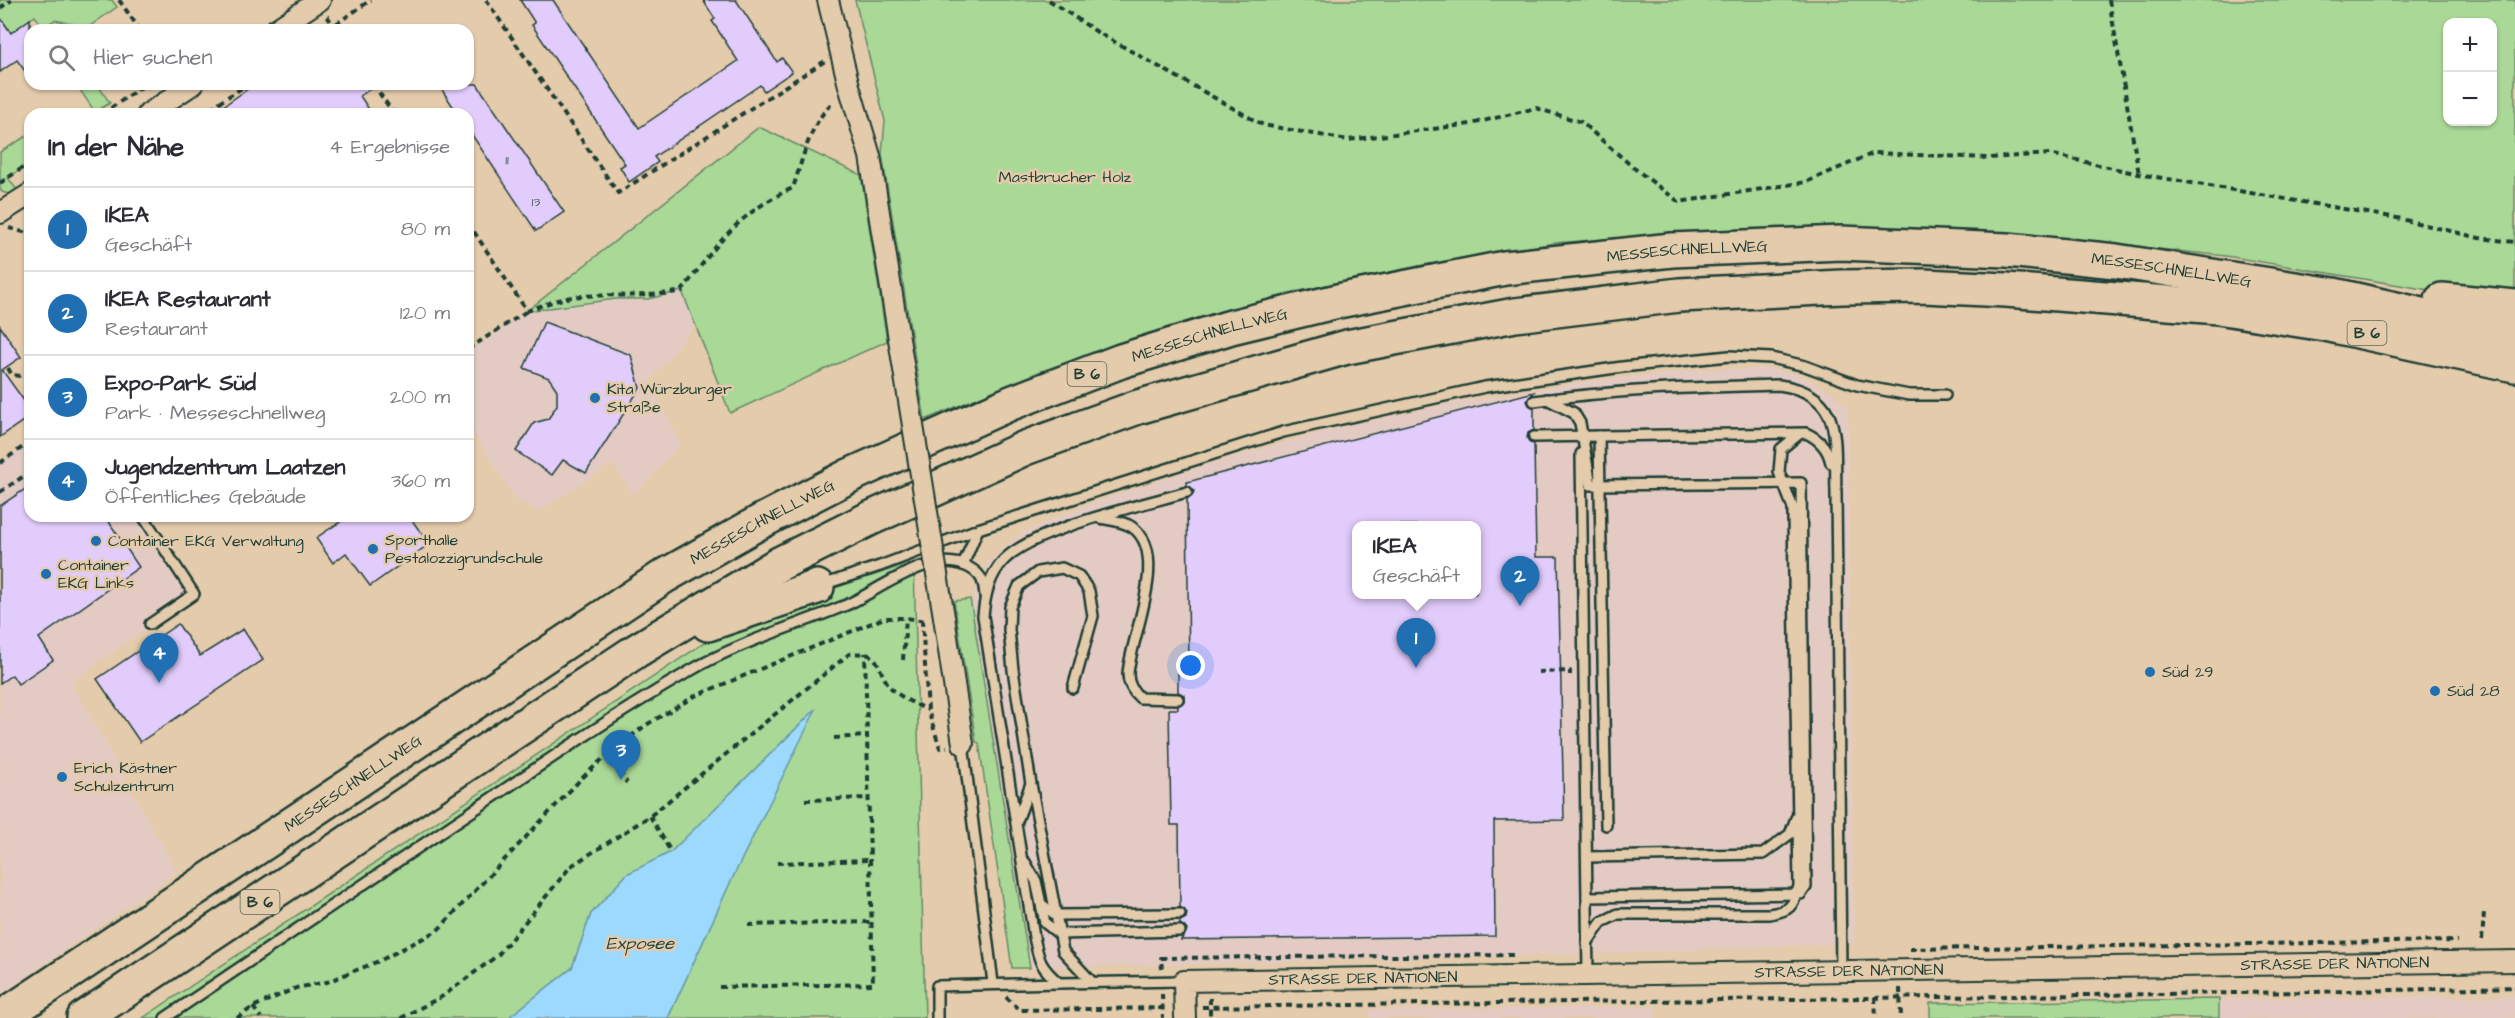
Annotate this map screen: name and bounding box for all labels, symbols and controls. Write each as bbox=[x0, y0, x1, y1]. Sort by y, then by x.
map controls bbox=[2443, 18, 2497, 126]
button: + bbox=[2443, 18, 2497, 72]
search box bbox=[24, 24, 474, 90]
icon: search bbox=[45, 41, 78, 74]
text: Hier suchen bbox=[93, 42, 212, 73]
button: − bbox=[2443, 72, 2497, 126]
text: In der Nähe bbox=[48, 129, 184, 165]
text: 4 Ergebnisse bbox=[329, 133, 450, 161]
house number: 11 bbox=[505, 150, 509, 170]
park label: Mastbrucher Holz bbox=[999, 166, 1132, 188]
house number: 13 bbox=[532, 192, 540, 212]
text: IKEA bbox=[105, 200, 149, 231]
text: 1 bbox=[66, 215, 69, 243]
text: 80 m bbox=[401, 215, 450, 243]
text: Geschäft bbox=[105, 231, 192, 259]
street label: MESSESCHNELLWEG bbox=[1606, 235, 1768, 268]
street label: MESSESCHNELLWEG bbox=[2091, 248, 2253, 293]
text: IKEA Restaurant bbox=[105, 284, 271, 315]
text: 2 bbox=[62, 299, 73, 327]
text: 120 m bbox=[400, 299, 450, 327]
street label: MESSESCHNELLWEG bbox=[1129, 303, 1290, 368]
text: Restaurant bbox=[105, 315, 208, 343]
road number: B 6 bbox=[2348, 321, 2386, 345]
road number: B 6 bbox=[1068, 362, 1106, 386]
text: Expo-Park Süd bbox=[105, 368, 256, 399]
place label: Kita Würzburger Straße bbox=[607, 378, 732, 418]
text: 3 bbox=[62, 383, 73, 411]
text: 200 m bbox=[390, 383, 450, 411]
marker: Kita Würzburger Straße bbox=[588, 391, 602, 405]
text: Park · Messeschnellweg bbox=[105, 399, 325, 427]
text: Jugendzentrum Laatzen bbox=[105, 452, 346, 483]
text: 4 bbox=[61, 467, 74, 495]
text: 360 m bbox=[391, 467, 450, 495]
street label: MESSESCHNELLWEG bbox=[686, 474, 839, 570]
text: Öffentliches Gebäude bbox=[105, 483, 306, 511]
popup bbox=[1352, 521, 1481, 599]
place label: Sporthalle Pestalozzigrundschule bbox=[385, 529, 543, 570]
place label: Container EKG Verwaltung bbox=[108, 530, 304, 553]
text: IKEA bbox=[1373, 531, 1417, 562]
marker: Container EKG Verwaltung bbox=[89, 534, 103, 548]
marker: Sporthalle Pestalozzigrundschule bbox=[366, 542, 380, 556]
place label: Container EKG Links bbox=[58, 554, 134, 594]
pin: 2 bbox=[1500, 556, 1540, 606]
text: Geschäft bbox=[1373, 562, 1460, 590]
marker: Container EKG Links bbox=[39, 567, 53, 581]
pin: 1 bbox=[1396, 618, 1436, 668]
pin: 4 bbox=[140, 634, 178, 683]
your location bbox=[1176, 651, 1205, 680]
place label: Süd 29 bbox=[2162, 661, 2213, 683]
marker: Süd 29 bbox=[2143, 665, 2157, 679]
place label: Süd 28 bbox=[2447, 680, 2500, 702]
marker: Süd 28 bbox=[2428, 684, 2442, 698]
street label: MESSESCHNELLWEG bbox=[280, 730, 426, 837]
pin: 3 bbox=[602, 730, 640, 780]
place label: Erich Kästner Schulzentrum bbox=[74, 757, 177, 797]
marker: Erich Kästner Schulzentrum bbox=[55, 770, 69, 784]
road number: B 6 bbox=[240, 890, 280, 914]
water label: Exposee bbox=[606, 931, 675, 956]
street label: STRASSE DER NATIONEN bbox=[2240, 951, 2429, 976]
street label: STRASSE DER NATIONEN bbox=[1754, 959, 1944, 983]
street label: STRASSE DER NATIONEN bbox=[1268, 966, 1458, 991]

